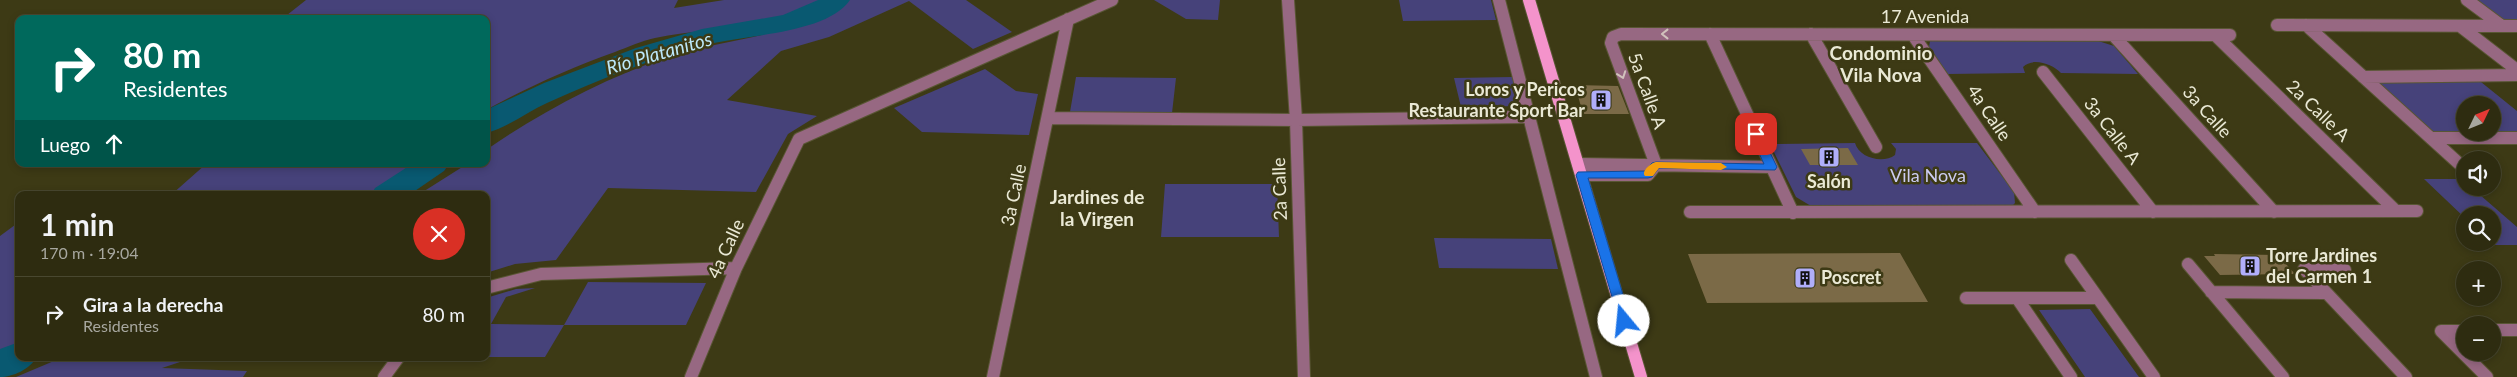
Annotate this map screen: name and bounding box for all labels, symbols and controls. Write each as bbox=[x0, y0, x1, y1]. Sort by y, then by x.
street label: 17 Avenida bbox=[1881, 5, 1969, 27]
water label: Río Platanitos bbox=[603, 26, 715, 79]
one-way arrow bbox=[1661, 29, 1669, 39]
text: 80 m bbox=[123, 33, 201, 75]
icon: right bbox=[40, 35, 105, 100]
district label: Condominio Vila Nova bbox=[1830, 41, 1933, 86]
street label: 5a Calle A bbox=[1624, 50, 1672, 132]
one-way arrow bbox=[1616, 70, 1626, 78]
text: Residentes bbox=[123, 75, 228, 102]
street label: 2a Calle A bbox=[2283, 75, 2355, 146]
place label: Loros y Pericos Restaurante Sport Bar bbox=[1409, 78, 1585, 121]
street label: 4a Calle bbox=[1963, 80, 2017, 145]
street label: 3a Calle bbox=[2179, 81, 2237, 142]
building icon: Loros y Pericos Restaurante Sport Bar bbox=[1589, 88, 1613, 112]
street label: 3a Calle A bbox=[2080, 92, 2146, 169]
north arrow bbox=[2456, 96, 2501, 141]
map controls bbox=[2456, 96, 2501, 361]
pin bbox=[1735, 113, 1777, 155]
icon: arrive bbox=[1742, 120, 1770, 148]
icon: ahead bbox=[100, 130, 128, 158]
text: Luego bbox=[40, 133, 90, 156]
building icon: Salón bbox=[1817, 145, 1841, 169]
button: sound bbox=[2456, 151, 2501, 196]
street label: 2a Calle bbox=[1267, 157, 1291, 221]
street label: 3a Calle bbox=[996, 162, 1030, 228]
park label: Vila Nova bbox=[1890, 164, 1966, 186]
place label: Salón bbox=[1807, 170, 1851, 192]
district label: Jardines de la Virgen bbox=[1050, 185, 1144, 230]
text: 1 min bbox=[40, 206, 114, 242]
button: search bbox=[2456, 206, 2501, 251]
button: close bbox=[413, 208, 465, 260]
street label: 4a Calle bbox=[702, 215, 748, 282]
text: 170 m · 19:04 bbox=[40, 243, 139, 262]
place label: Torre Jardines del Carmen 1 bbox=[2266, 244, 2377, 287]
building icon: Torre Jardines del Carmen 1 bbox=[2238, 254, 2262, 278]
button: + bbox=[2456, 261, 2501, 306]
building icon: Poscret bbox=[1793, 266, 1817, 290]
place label: Poscret bbox=[1821, 266, 1882, 288]
text: Gira a la derecha bbox=[83, 293, 223, 316]
position arrow bbox=[1597, 294, 1649, 346]
icon: right bbox=[40, 300, 68, 328]
text: 80 m bbox=[422, 303, 465, 326]
text: Residentes bbox=[83, 316, 159, 335]
button: − bbox=[2456, 316, 2501, 361]

